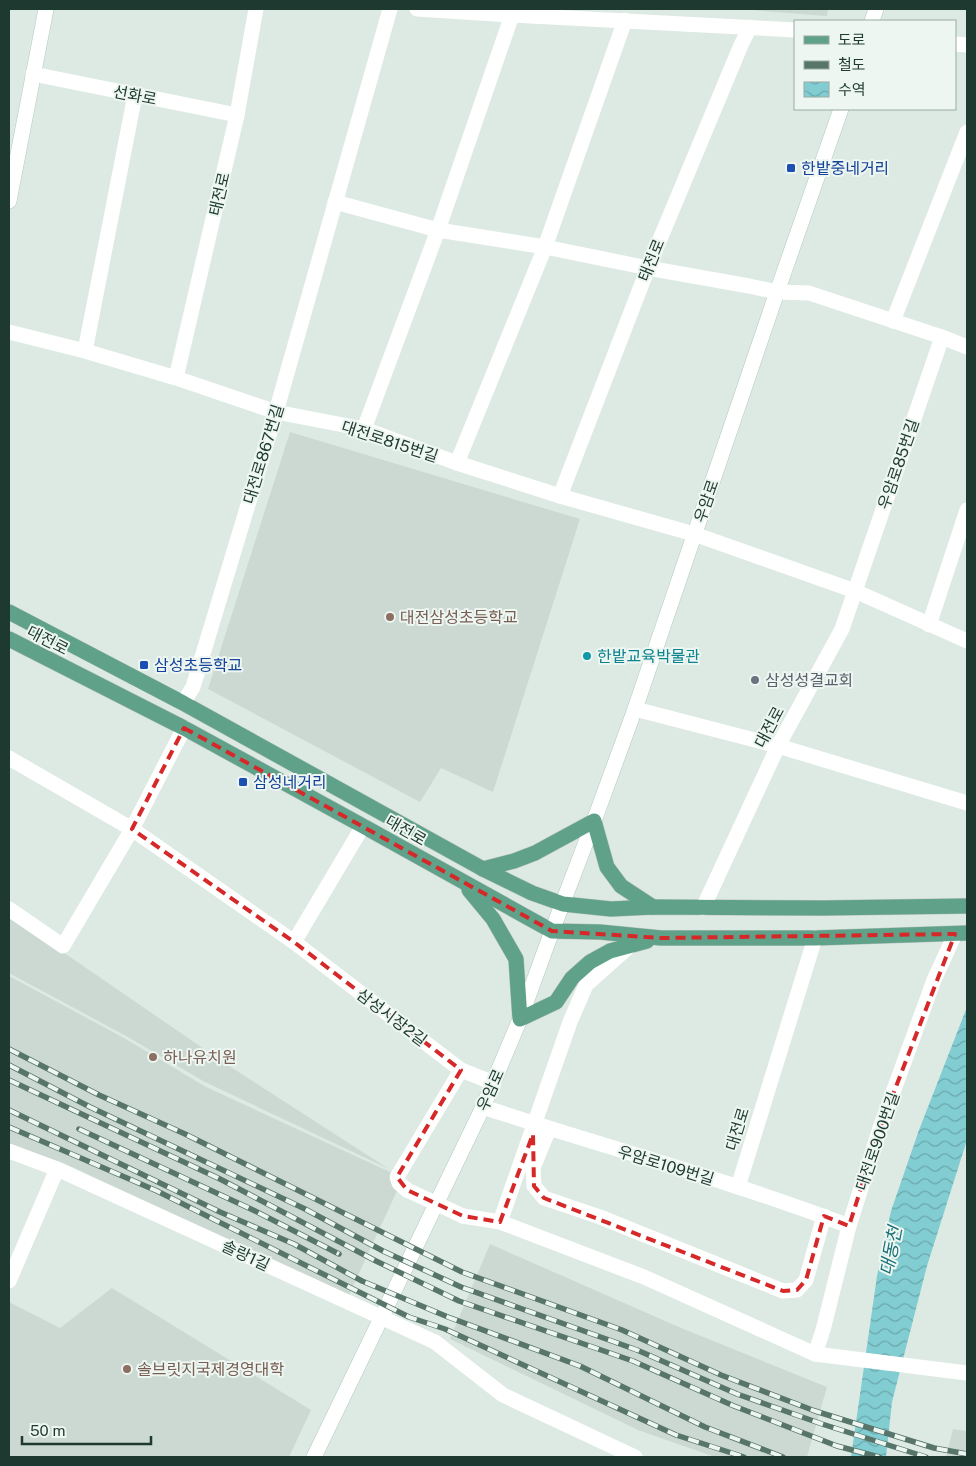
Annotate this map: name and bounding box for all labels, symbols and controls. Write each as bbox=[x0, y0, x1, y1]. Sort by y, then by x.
legend bbox=[794, 20, 956, 110]
text: 도로 bbox=[838, 31, 866, 48]
text: 철도 bbox=[838, 56, 866, 73]
text: 수역 bbox=[838, 81, 866, 98]
street label: 선화로 bbox=[111, 82, 159, 109]
place label: 한밭중네거리 bbox=[801, 159, 889, 178]
marker: 한밭중네거리 bbox=[785, 162, 797, 174]
street label: 태전로 bbox=[205, 170, 234, 218]
street label: 태전로 bbox=[634, 236, 669, 284]
street label: 대전로867번길 bbox=[239, 402, 288, 506]
street label: 대전로815번길 bbox=[339, 417, 441, 466]
street label: 우암로85번길 bbox=[874, 417, 923, 512]
street label: 우암로 bbox=[690, 477, 723, 525]
place label: 대전삼성초등학교 bbox=[400, 608, 518, 627]
marker: 대전삼성초등학교 bbox=[384, 611, 396, 623]
street label: 대전로 bbox=[24, 622, 72, 659]
place label: 한밭교육박물관 bbox=[597, 647, 700, 666]
marker: 한밭교육박물관 bbox=[581, 650, 593, 662]
place label: 삼성초등학교 bbox=[154, 656, 242, 675]
marker: 삼성초등학교 bbox=[138, 659, 150, 671]
place label: 삼성성결교회 bbox=[765, 671, 853, 690]
marker: 삼성성결교회 bbox=[749, 674, 761, 686]
street label: 대전로 bbox=[751, 703, 788, 751]
place label: 삼성네거리 bbox=[253, 773, 327, 792]
marker: 삼성네거리 bbox=[237, 776, 249, 788]
street label: 대전로 bbox=[382, 811, 430, 850]
street label: 삼성시장2길 bbox=[353, 985, 431, 1050]
place label: 하나유치원 bbox=[163, 1048, 237, 1067]
marker: 하나유치원 bbox=[147, 1051, 159, 1063]
street label: 우암로 bbox=[473, 1066, 508, 1114]
street label: 대전로900번길 bbox=[852, 1089, 903, 1193]
street label: 대전로 bbox=[722, 1105, 753, 1153]
street label: 우암로109번길 bbox=[615, 1142, 716, 1189]
water label: 대동천 bbox=[875, 1222, 906, 1277]
street label: 솔랑1길 bbox=[219, 1236, 273, 1275]
place label: 솔브릿지국제경영대학 bbox=[137, 1360, 284, 1379]
marker: 솔브릿지국제경영대학 bbox=[121, 1363, 133, 1375]
scale bar bbox=[22, 1414, 151, 1446]
text: 50 m bbox=[30, 1422, 65, 1439]

